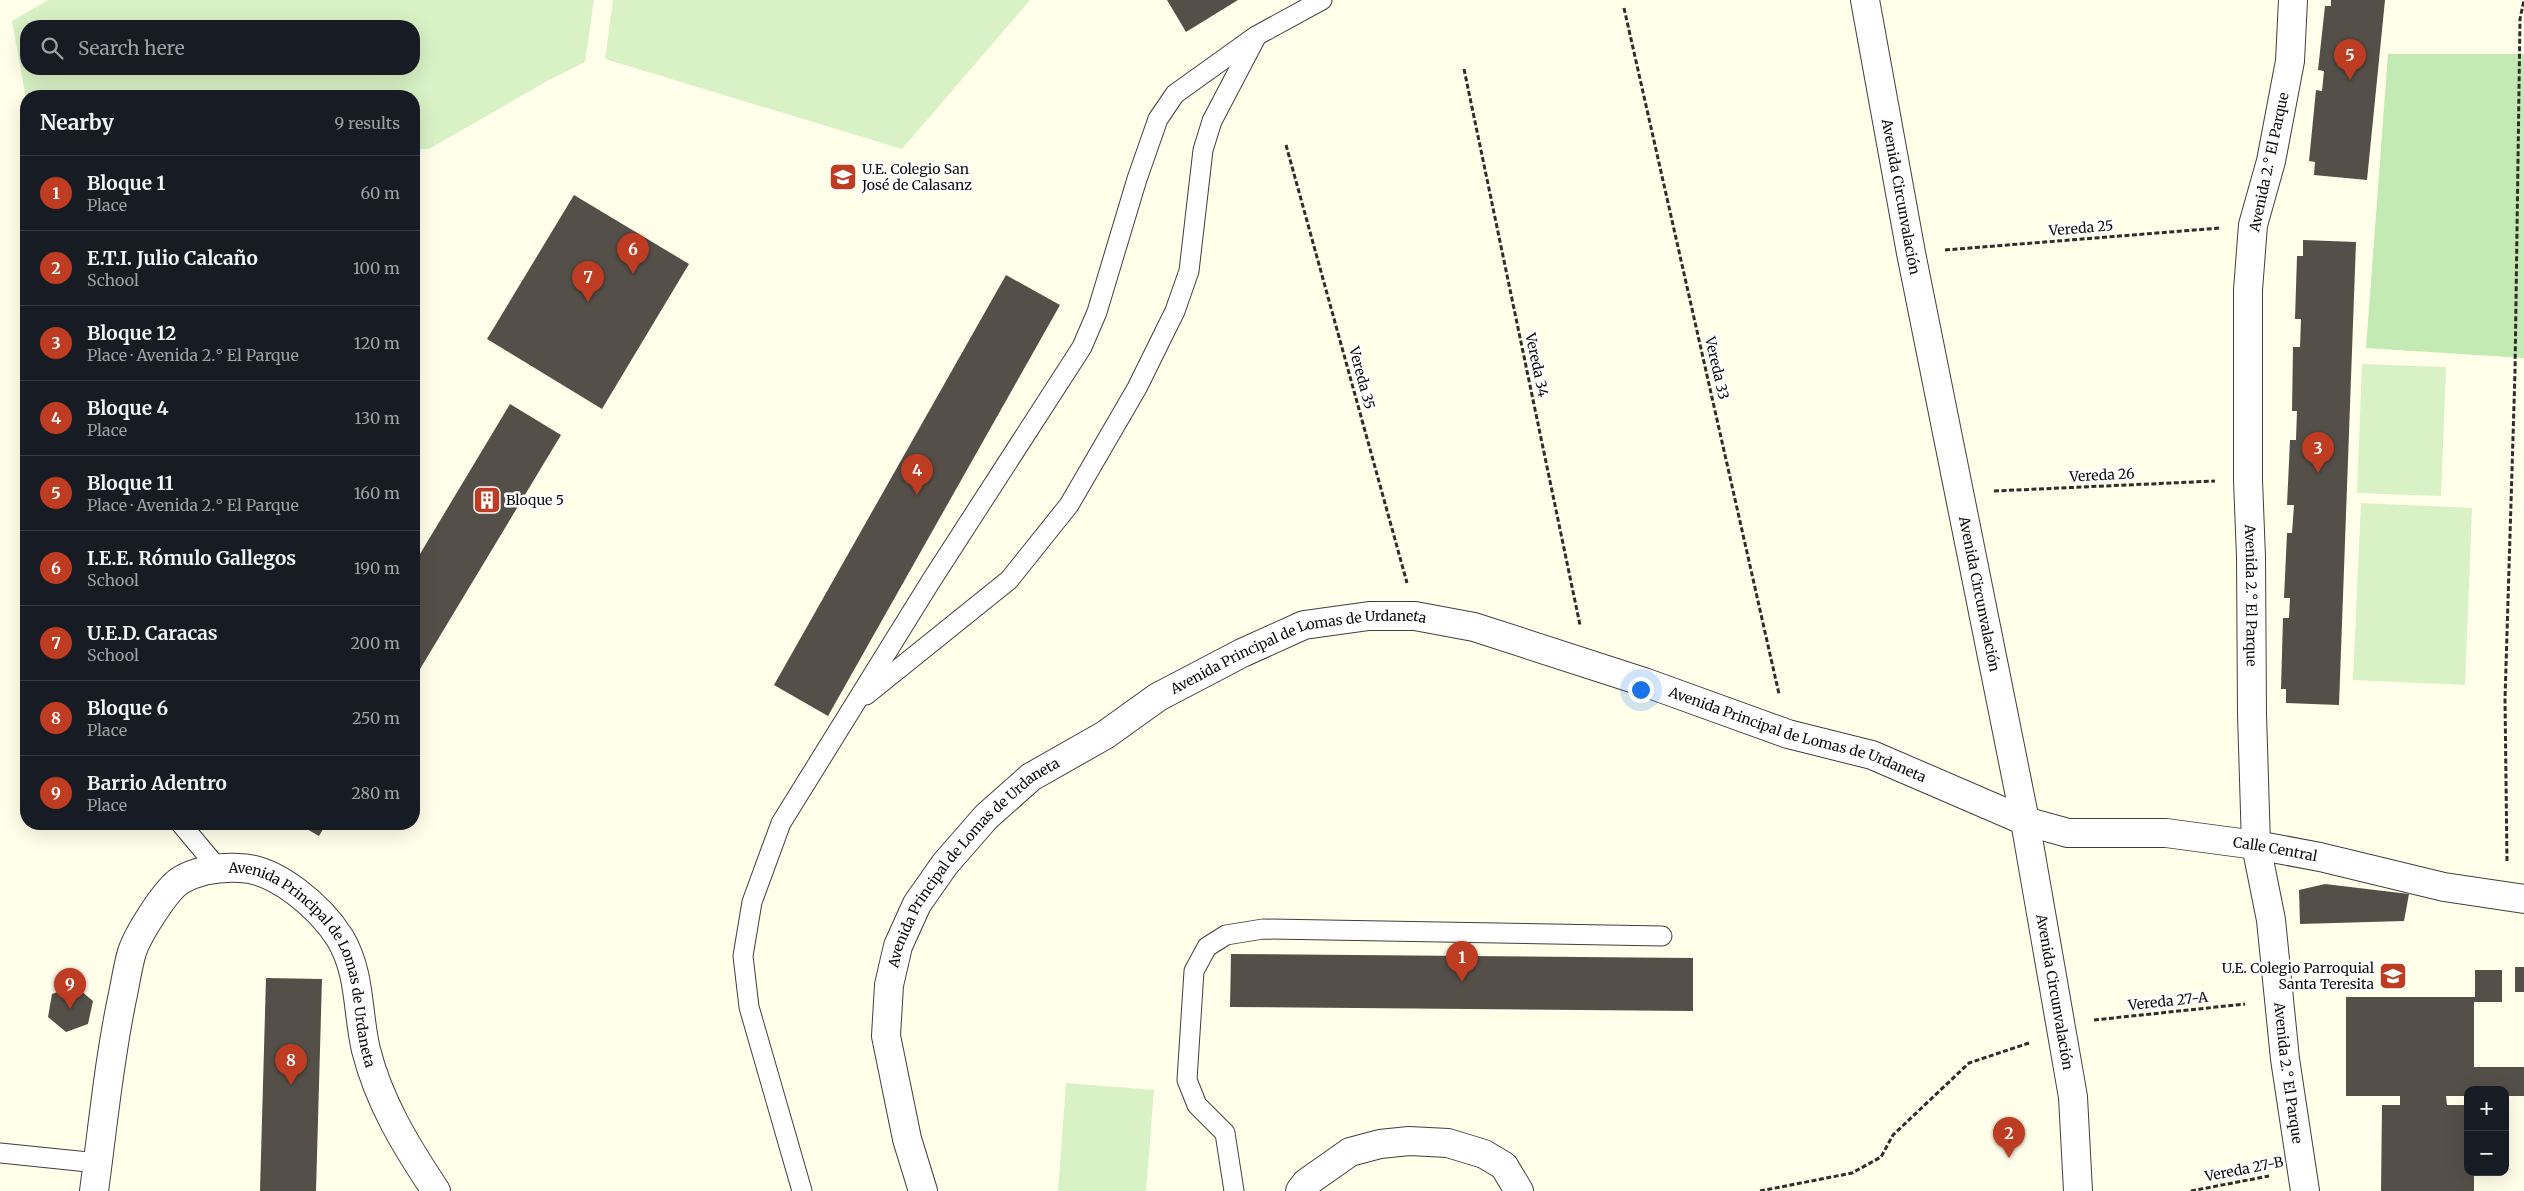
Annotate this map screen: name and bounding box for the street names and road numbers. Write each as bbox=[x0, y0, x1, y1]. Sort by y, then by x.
street label: Avenida 2.° El Parque bbox=[2245, 91, 2293, 234]
street label: Avenida Circunvalación bbox=[1878, 117, 1924, 276]
street label: Vereda 25 bbox=[2047, 216, 2114, 240]
street label: Vereda 34 bbox=[1521, 330, 1553, 399]
street label: Vereda 33 bbox=[1701, 334, 1733, 401]
street label: Vereda 35 bbox=[1345, 344, 1379, 411]
street label: Vereda 26 bbox=[2068, 464, 2135, 486]
street label: Avenida Circunvalación bbox=[1955, 514, 2004, 673]
street label: Avenida 2.° El Parque bbox=[2241, 523, 2261, 667]
street label: Avenida Principal de Lomas de Urdaneta bbox=[1166, 607, 1428, 698]
street label: Avenida Principal de Lomas de Urdaneta bbox=[1665, 682, 1929, 786]
street label: Avenida Principal de Lomas de Urdaneta bbox=[884, 754, 1063, 970]
street label: Calle Central bbox=[2232, 833, 2319, 865]
street label: Avenida Principal de Lomas de Urdaneta bbox=[228, 859, 380, 1070]
street label: Avenida Circunvalación bbox=[2032, 912, 2077, 1071]
street label: Vereda 27-A bbox=[2126, 988, 2209, 1014]
street label: Avenida 2.° El Parque bbox=[2270, 1000, 2307, 1145]
street label: Vereda 27-B bbox=[2202, 1153, 2285, 1186]

